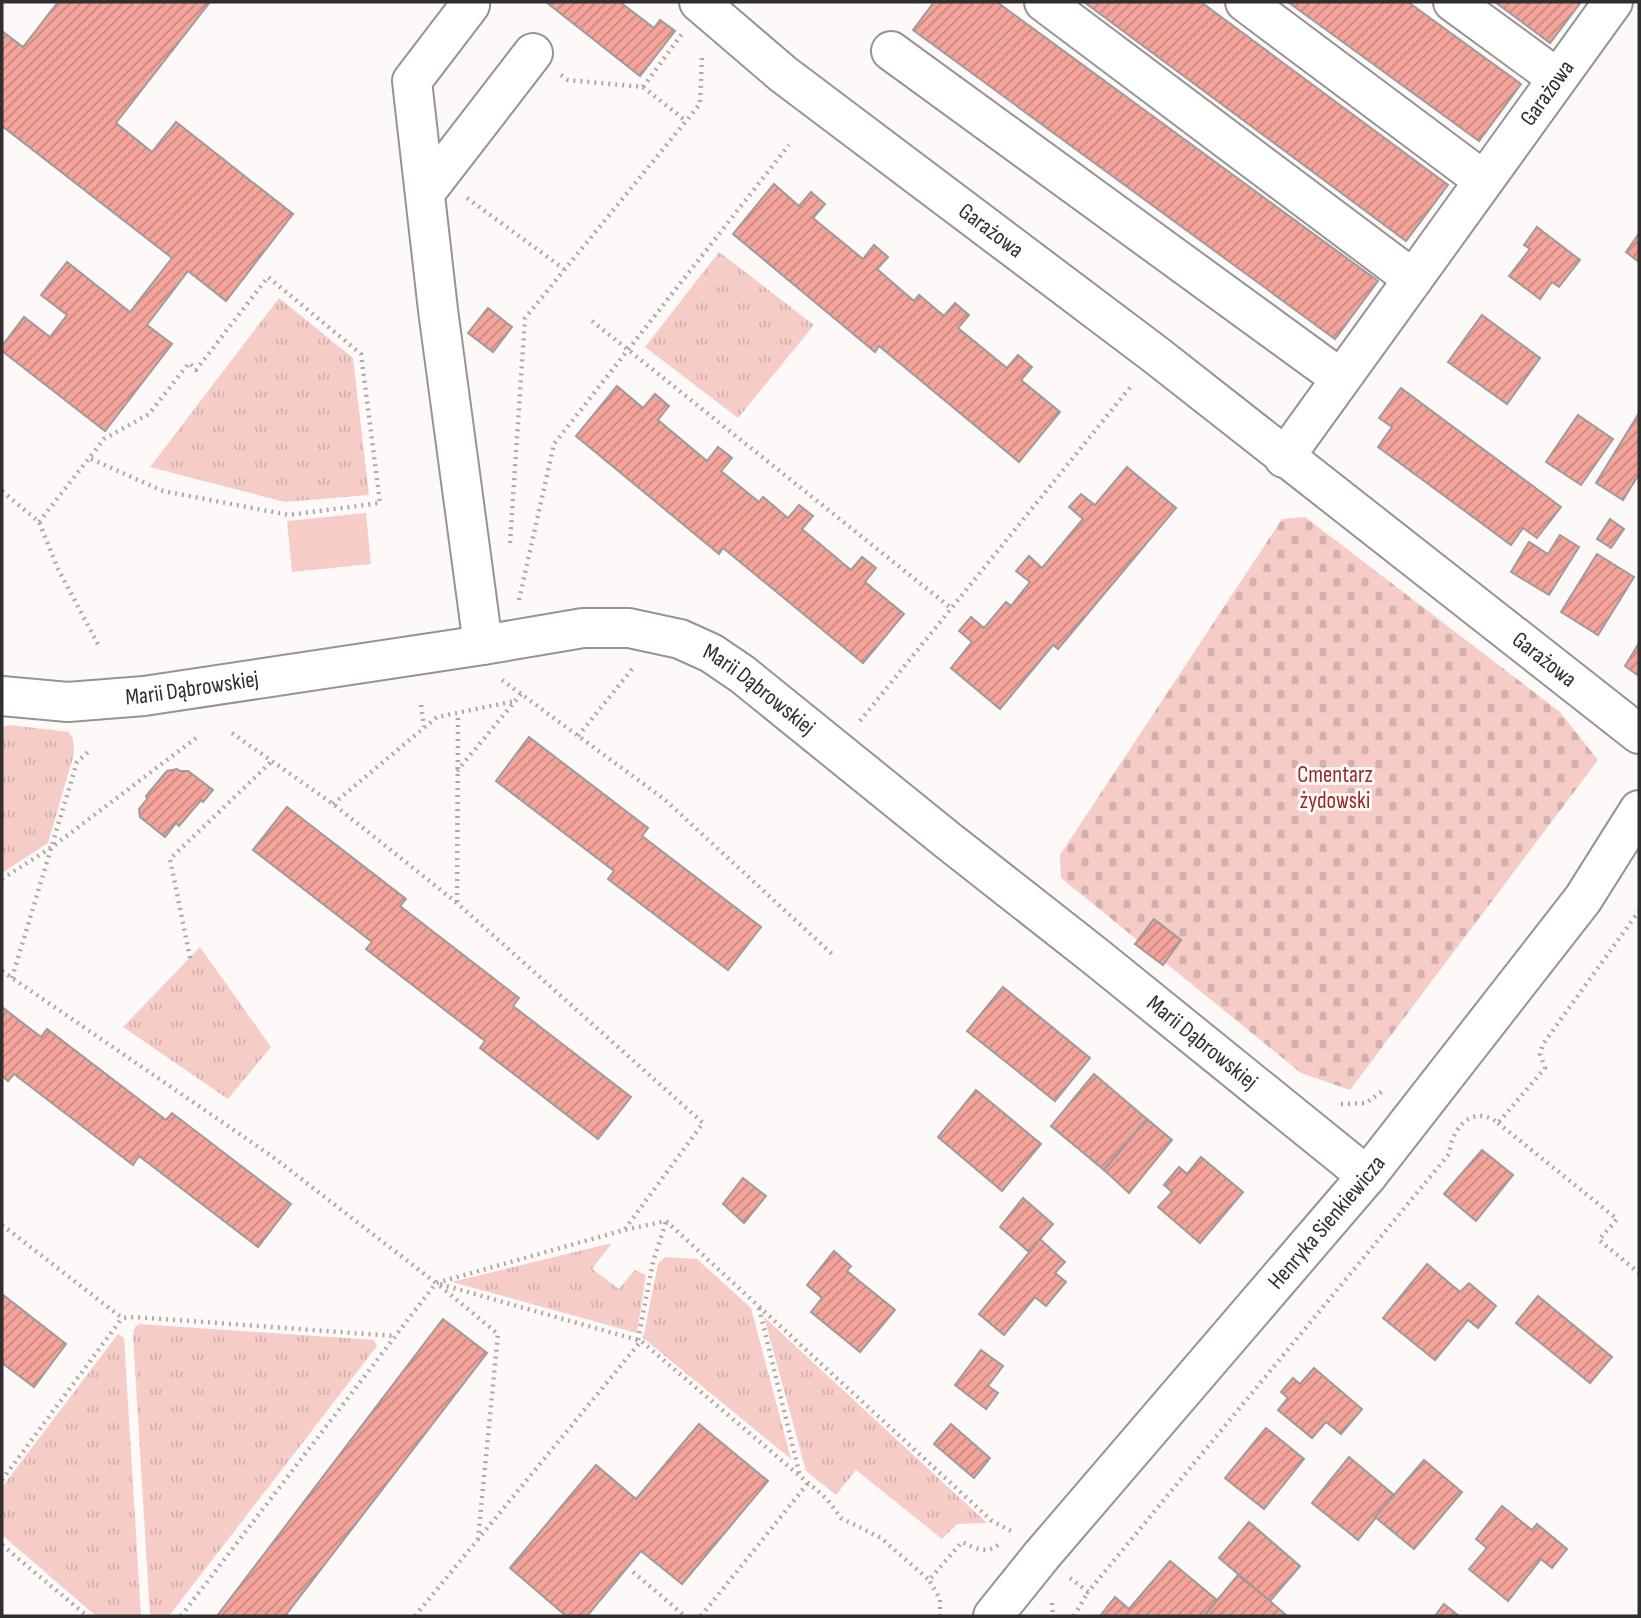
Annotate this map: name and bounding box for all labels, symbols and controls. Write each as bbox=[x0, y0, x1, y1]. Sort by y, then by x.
street label: Garażowa bbox=[1514, 55, 1580, 131]
street label: Garażowa bbox=[953, 197, 1029, 264]
street label: Garażowa bbox=[1506, 626, 1582, 693]
street label: Marii Dąbrowskiej bbox=[699, 637, 821, 741]
street label: Marii Dąbrowskiej bbox=[124, 665, 260, 711]
park label: Cmentarz żydowski bbox=[1297, 761, 1373, 815]
street label: Marii Dąbrowskiej bbox=[1141, 990, 1263, 1096]
street label: Henryka Sienkiewicza bbox=[1262, 1150, 1391, 1295]

